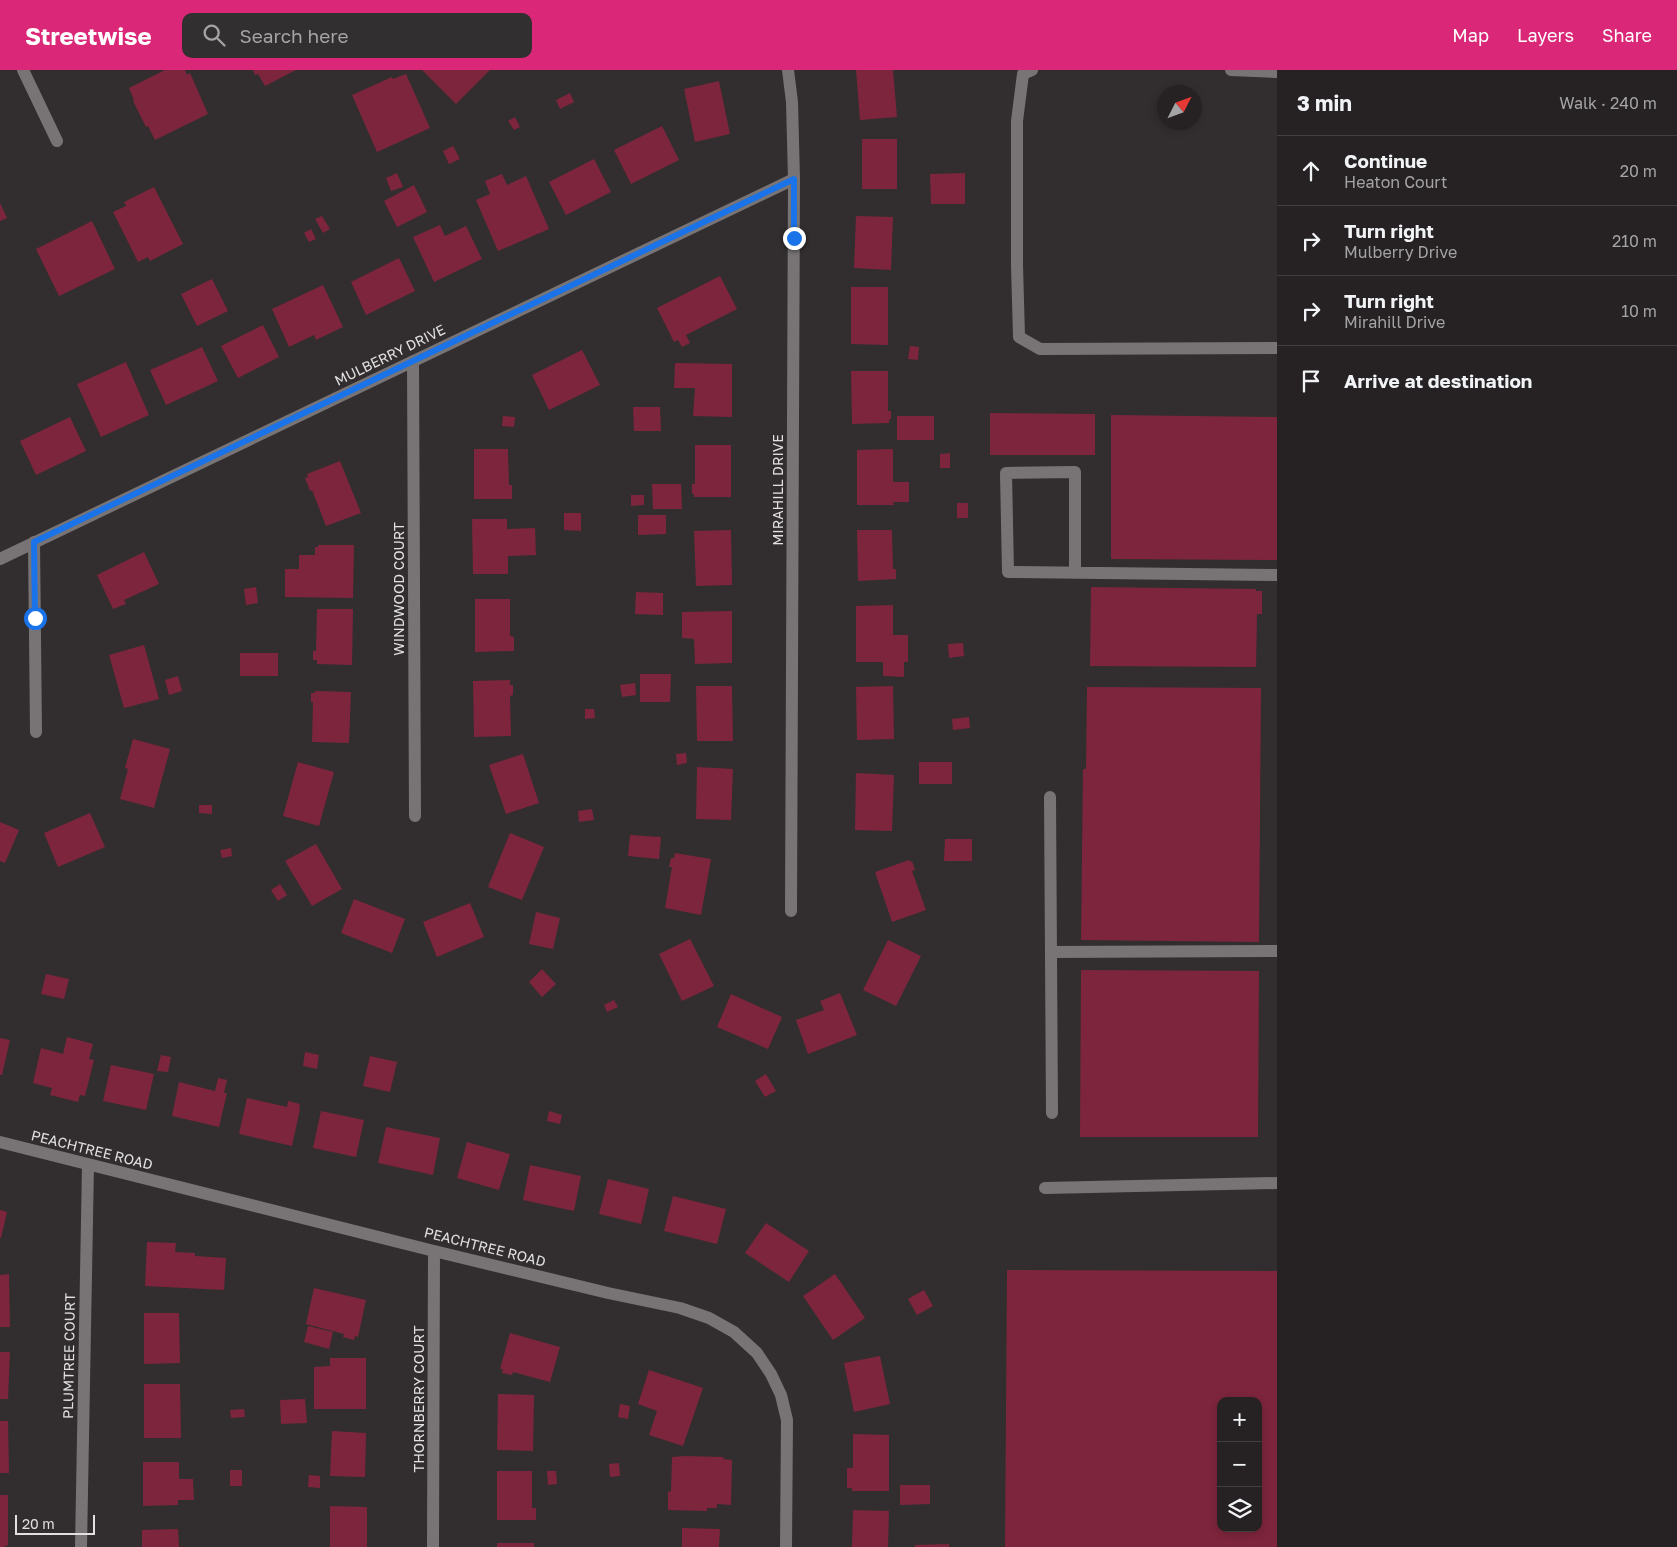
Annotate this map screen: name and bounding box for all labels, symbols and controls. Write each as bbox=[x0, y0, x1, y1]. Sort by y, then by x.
search box bbox=[182, 13, 532, 58]
text: Streetwise bbox=[25, 21, 152, 50]
icon: search bbox=[200, 21, 228, 49]
text: Search here bbox=[240, 24, 348, 47]
text: Map bbox=[1452, 24, 1489, 46]
text: Layers bbox=[1517, 24, 1574, 46]
text: Share bbox=[1602, 24, 1652, 46]
north arrow bbox=[1157, 85, 1202, 130]
text: 3 min bbox=[1297, 90, 1352, 116]
text: Walk · 240 m bbox=[1559, 93, 1657, 113]
text: Continue bbox=[1344, 149, 1427, 172]
icon: ahead bbox=[1297, 157, 1325, 185]
text: 20 m bbox=[1620, 161, 1657, 181]
text: Heaton Court bbox=[1344, 172, 1447, 192]
text: Turn right bbox=[1344, 219, 1434, 242]
route end bbox=[783, 227, 806, 250]
icon: right bbox=[1297, 227, 1325, 255]
text: 210 m bbox=[1612, 231, 1657, 251]
text: Mulberry Drive bbox=[1344, 242, 1457, 262]
text: Turn right bbox=[1344, 289, 1434, 312]
icon: right bbox=[1297, 297, 1325, 325]
text: 10 m bbox=[1621, 301, 1657, 321]
text: Mirahill Drive bbox=[1344, 312, 1445, 332]
street label: MULBERRY DRIVE bbox=[332, 320, 448, 389]
icon: arrive bbox=[1297, 367, 1325, 395]
text: Arrive at destination bbox=[1344, 369, 1532, 392]
street label: MIRAHILL DRIVE bbox=[769, 434, 786, 546]
street label: WINDWOOD COURT bbox=[390, 522, 407, 656]
route start bbox=[24, 607, 47, 630]
street label: PEACHTREE ROAD bbox=[30, 1126, 155, 1173]
street label: PEACHTREE ROAD bbox=[423, 1223, 548, 1270]
street label: PLUMTREE COURT bbox=[59, 1293, 78, 1419]
street label: THORNBERRY COURT bbox=[410, 1325, 427, 1473]
map controls bbox=[1217, 1397, 1262, 1532]
button: + bbox=[1217, 1397, 1262, 1442]
button: − bbox=[1217, 1442, 1262, 1487]
button: layers bbox=[1217, 1487, 1262, 1532]
scale bar bbox=[15, 1512, 95, 1535]
text: 20 m bbox=[22, 1515, 55, 1532]

